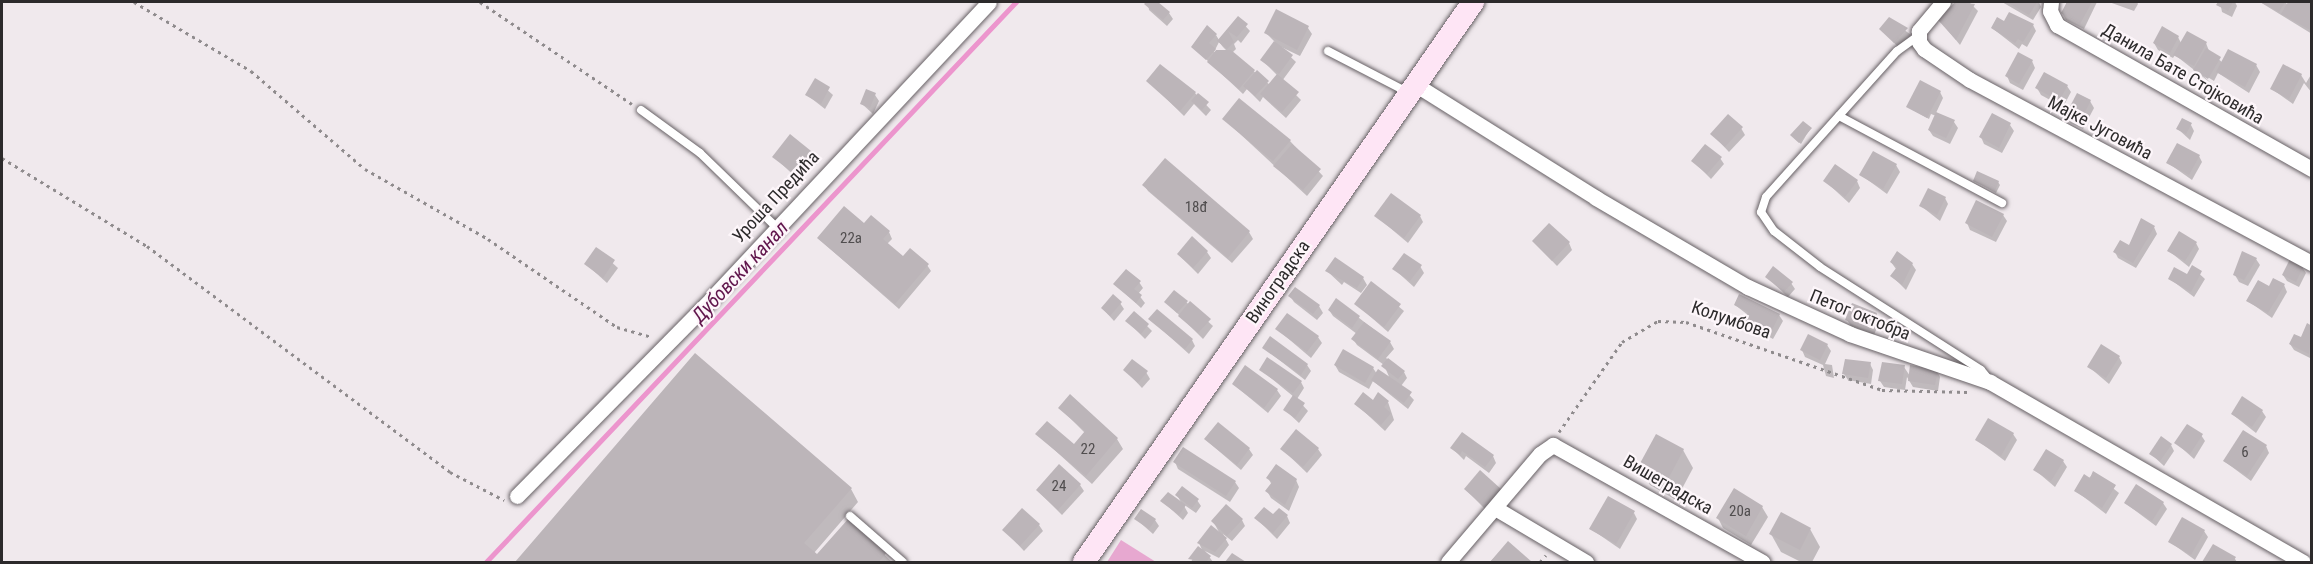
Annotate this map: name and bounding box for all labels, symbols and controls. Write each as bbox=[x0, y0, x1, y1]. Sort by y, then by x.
street label: Данила Бате Стојковића bbox=[2099, 19, 2267, 129]
street label: Мајке Југовића bbox=[2044, 91, 2156, 165]
street label: Уроша Предића bbox=[728, 147, 824, 247]
house number: 18đ bbox=[1185, 199, 1207, 217]
water label: Дубовски канал bbox=[687, 216, 793, 328]
house number: 22a bbox=[840, 230, 862, 248]
street label: Виноградска bbox=[1241, 236, 1315, 328]
street label: Петог октобра bbox=[1806, 285, 1914, 345]
street label: Колумбова bbox=[1688, 296, 1774, 344]
house number: 22 bbox=[1081, 441, 1095, 459]
house number: 6 bbox=[2241, 444, 2249, 462]
street label: Вишеградска bbox=[1620, 451, 1716, 519]
house number: 24 bbox=[1052, 478, 1066, 496]
house number: 20a bbox=[1729, 503, 1751, 521]

